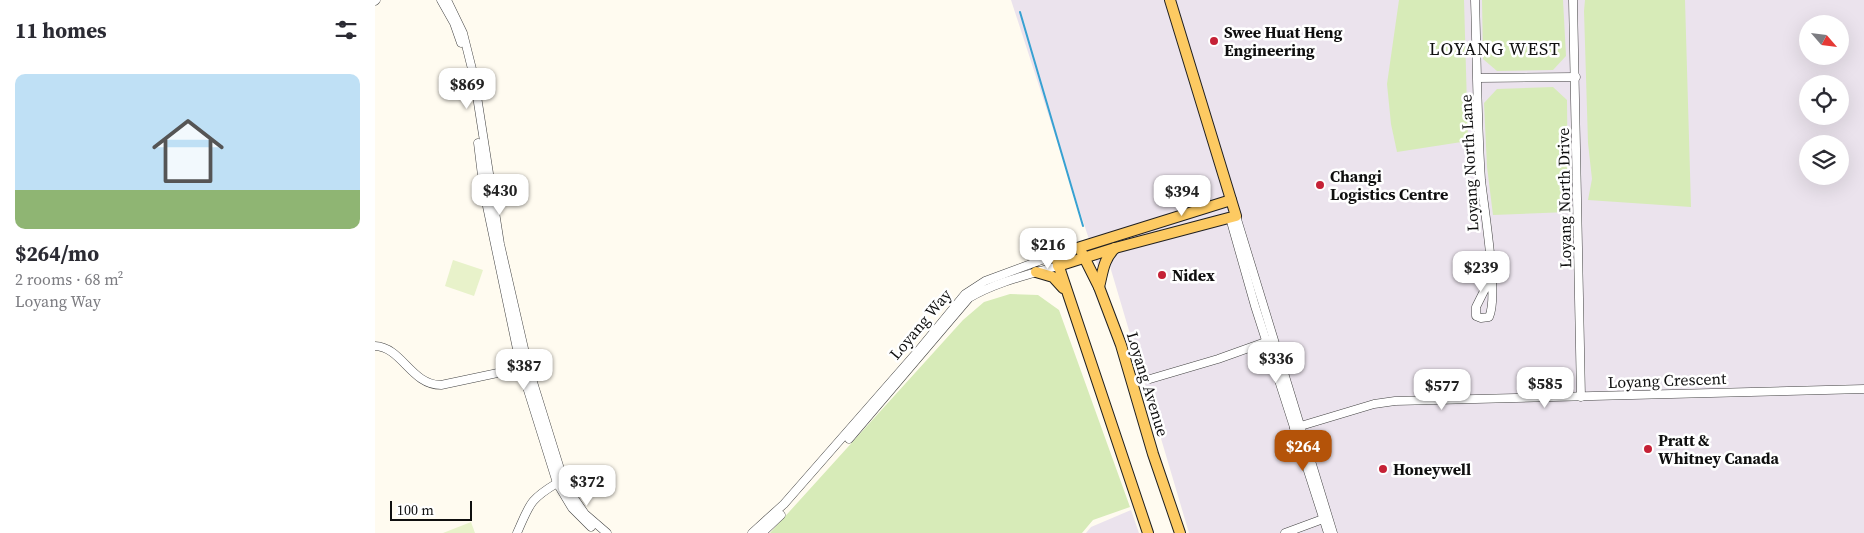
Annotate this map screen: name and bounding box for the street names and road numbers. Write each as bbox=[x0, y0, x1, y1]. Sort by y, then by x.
street label: Loyang North Lane bbox=[1454, 94, 1484, 232]
street label: Loyang North Drive bbox=[1552, 128, 1576, 268]
street label: Loyang Way bbox=[884, 283, 957, 364]
street label: Loyang Avenue bbox=[1122, 329, 1174, 439]
street label: Loyang Crescent bbox=[1607, 367, 1727, 393]

